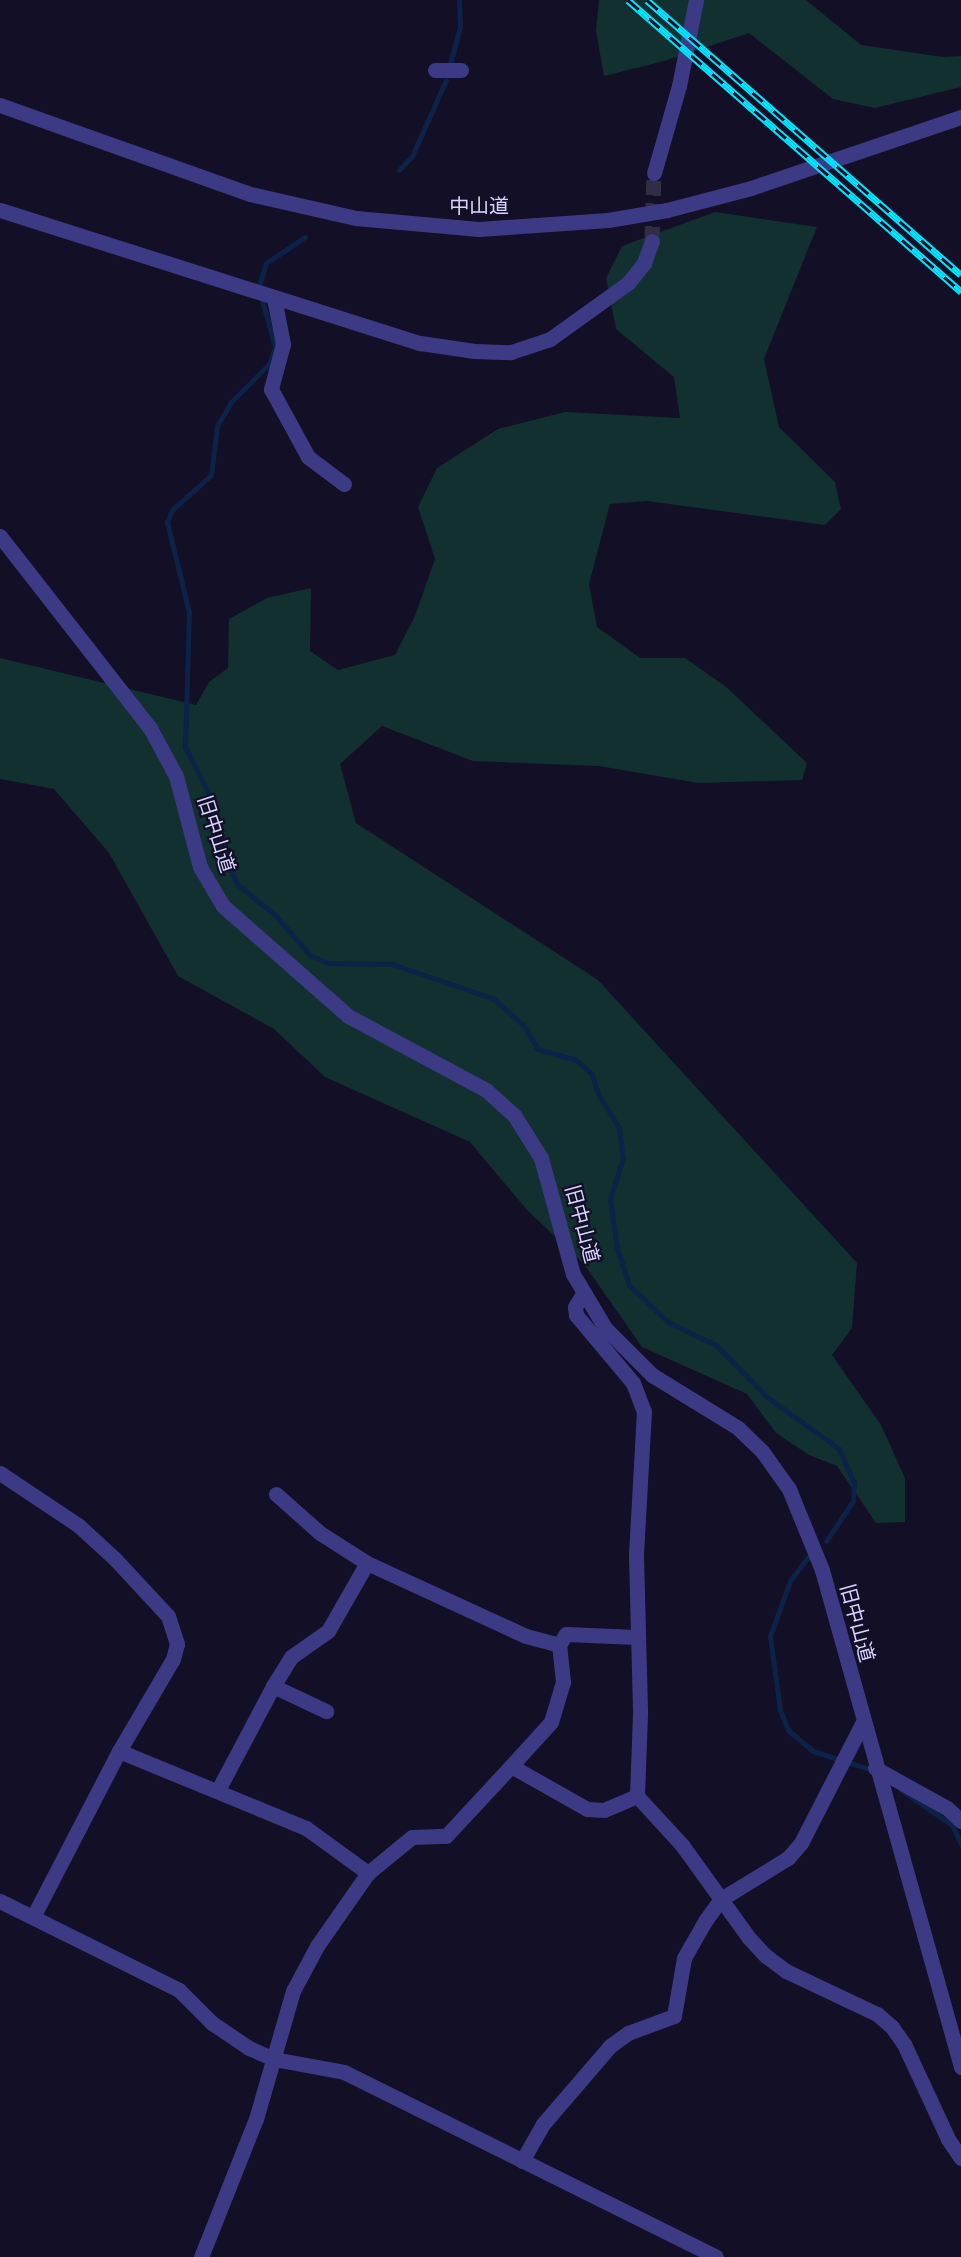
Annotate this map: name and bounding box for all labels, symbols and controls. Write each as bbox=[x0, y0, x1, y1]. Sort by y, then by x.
street label: 中山道 bbox=[449, 194, 509, 218]
street label: 旧中山道 bbox=[192, 792, 240, 876]
street label: 旧中山道 bbox=[560, 1182, 604, 1266]
street label: 旧中山道 bbox=[835, 1581, 879, 1665]

